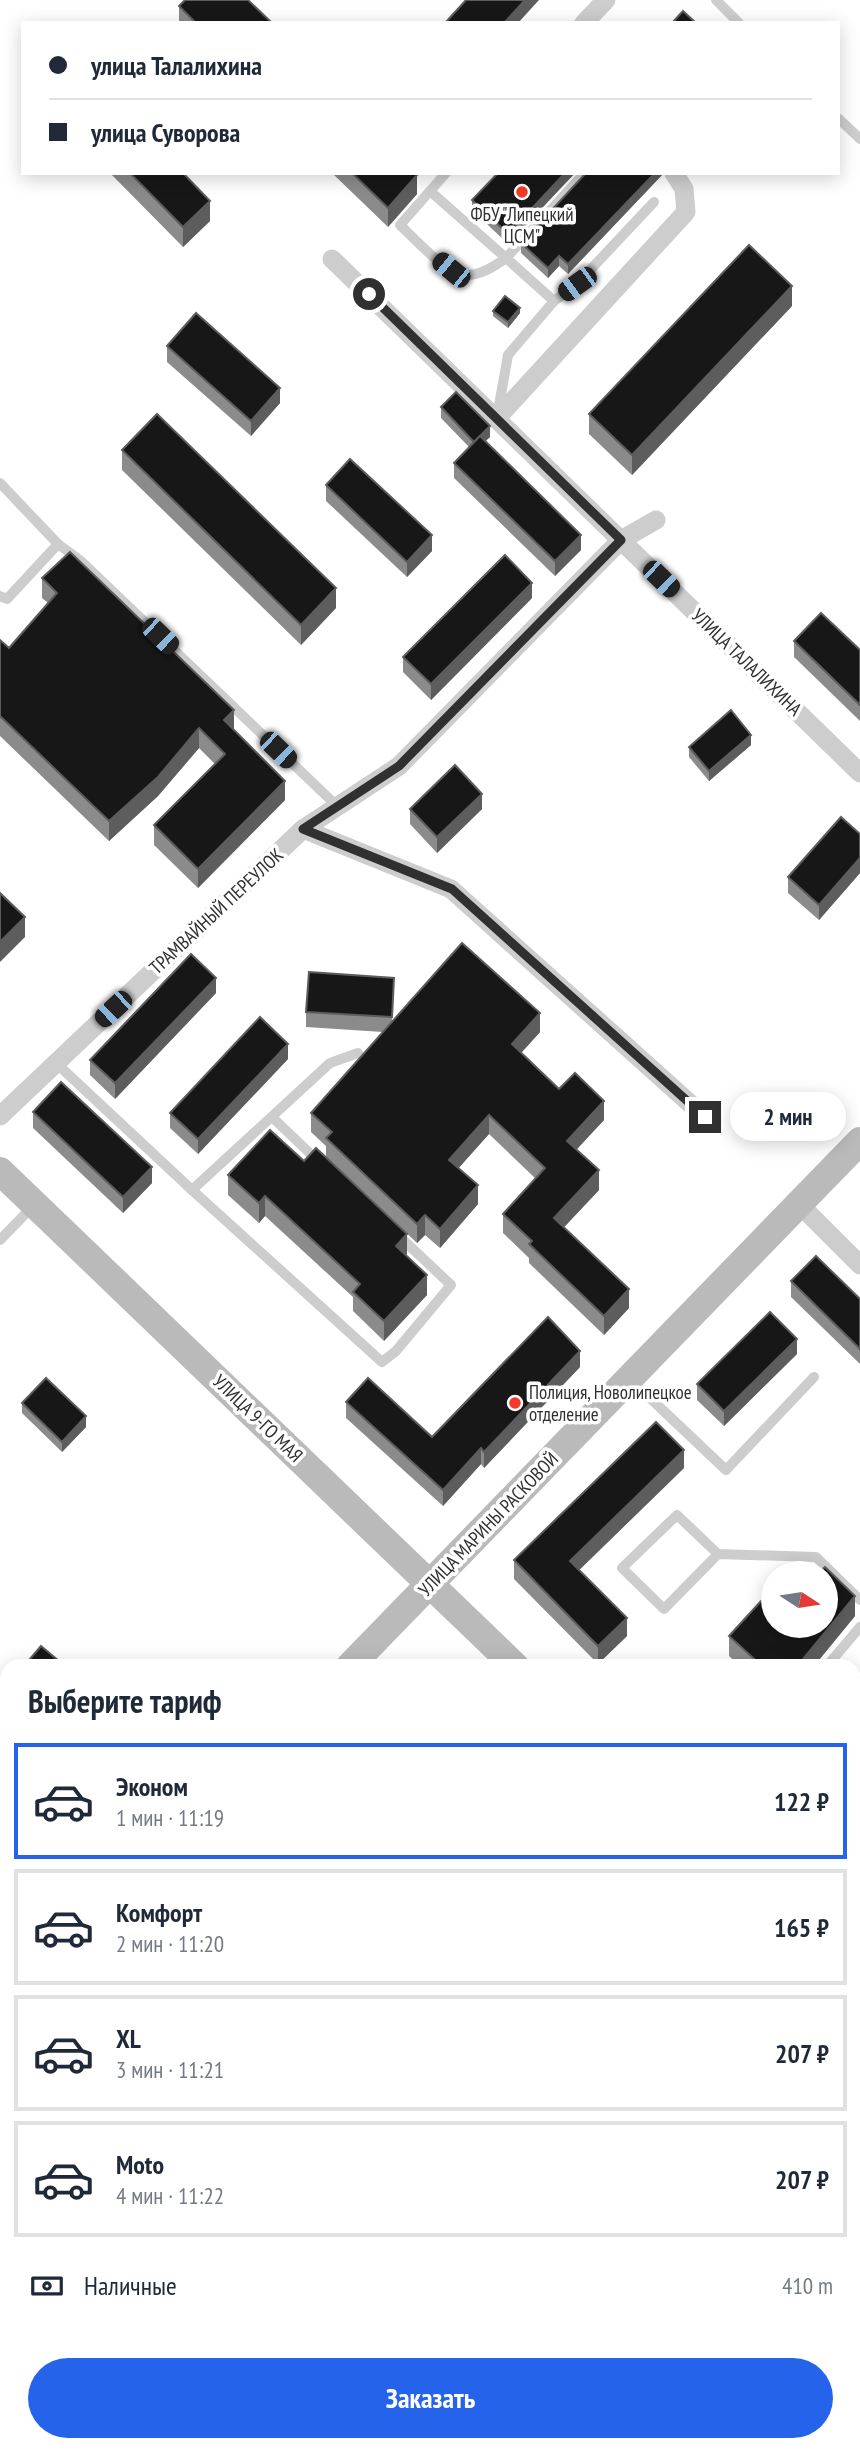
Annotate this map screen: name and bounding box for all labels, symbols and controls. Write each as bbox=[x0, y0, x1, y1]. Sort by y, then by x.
text: улица Талалихина bbox=[91, 49, 262, 82]
text: улица Суворова bbox=[91, 116, 240, 149]
marker: ФБУ "Липецкий ЦСМ" bbox=[514, 184, 530, 200]
place label: ФБУ "Липецкий ЦСМ" bbox=[470, 202, 574, 248]
car bbox=[429, 249, 474, 291]
car bbox=[554, 263, 601, 305]
route start bbox=[353, 278, 385, 310]
car bbox=[639, 557, 684, 601]
street label: УЛИЦА ТАЛАЛИХИНА bbox=[687, 603, 807, 721]
car bbox=[138, 614, 183, 658]
car bbox=[256, 728, 301, 772]
street label: ТРАМВАЙНЫЙ ПЕРЕУЛОК bbox=[144, 843, 288, 979]
car bbox=[91, 987, 136, 1031]
callout: 2 мин bbox=[730, 1092, 845, 1142]
route end bbox=[689, 1101, 721, 1133]
text: 2 мин bbox=[763, 1102, 813, 1131]
street label: УЛИЦА 9-ГО МАЯ bbox=[208, 1369, 308, 1467]
place label: Полиция, Новолипецкое отделение bbox=[529, 1380, 692, 1426]
marker: Полиция, Новолипецкое отделение bbox=[507, 1395, 523, 1411]
street label: УЛИЦА МАРИНЫ РАСКОВОЙ bbox=[413, 1447, 563, 1601]
north arrow bbox=[761, 1561, 838, 1638]
map controls bbox=[761, 1561, 838, 1638]
text: Выберите тариф bbox=[28, 1680, 222, 1722]
icon: car bbox=[32, 1770, 95, 1833]
text: Эконом bbox=[116, 1770, 188, 1803]
text: 122 ₽ bbox=[774, 1785, 829, 1818]
text: 1 мин · 11:19 bbox=[116, 1803, 224, 1832]
icon: car bbox=[32, 1896, 95, 1959]
text: Комфорт bbox=[116, 1896, 202, 1929]
text: 165 ₽ bbox=[774, 1911, 829, 1944]
text: 2 мин · 11:20 bbox=[116, 1929, 224, 1958]
icon: car bbox=[32, 2022, 95, 2085]
text: XL bbox=[116, 2022, 141, 2055]
text: 207 ₽ bbox=[775, 2037, 829, 2070]
text: 3 мин · 11:21 bbox=[116, 2055, 224, 2084]
icon: car bbox=[32, 2148, 95, 2211]
text: Moto bbox=[116, 2148, 164, 2181]
text: 207 ₽ bbox=[775, 2163, 829, 2196]
text: 4 мин · 11:22 bbox=[116, 2181, 224, 2210]
icon: cash bbox=[28, 2267, 66, 2305]
text: Наличные bbox=[84, 2269, 177, 2302]
text: 410 m bbox=[782, 2271, 833, 2300]
button: Заказать bbox=[28, 2358, 833, 2438]

